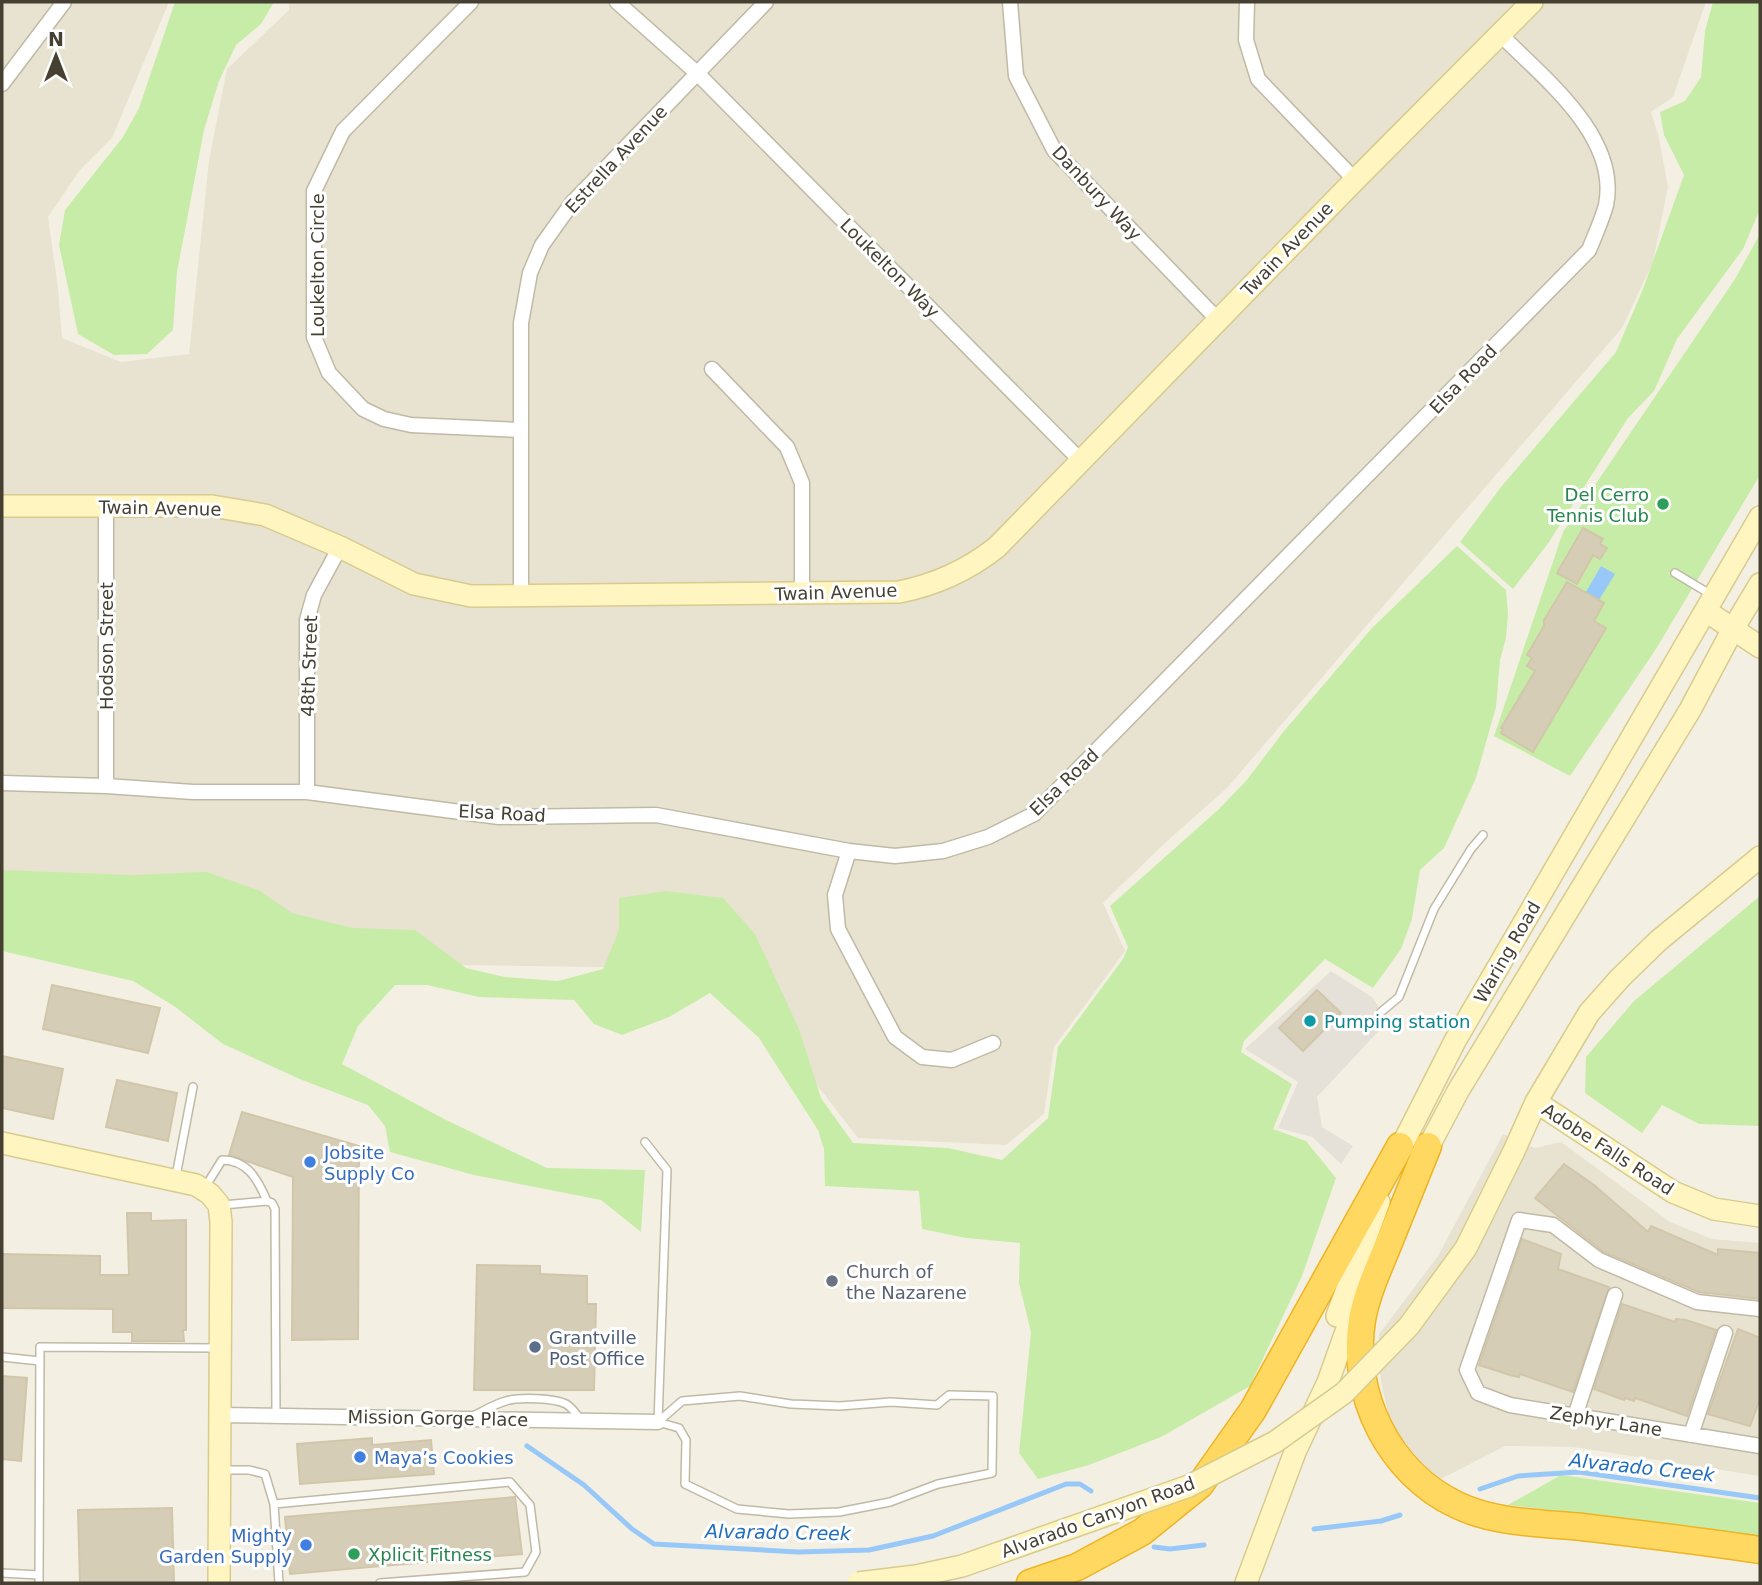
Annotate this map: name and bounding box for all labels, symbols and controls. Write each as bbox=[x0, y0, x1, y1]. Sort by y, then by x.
north arrow bbox=[21, 21, 91, 91]
text: N bbox=[48, 28, 64, 50]
street label: Estrella Avenue bbox=[561, 101, 671, 217]
street label: Danbury Way bbox=[1048, 142, 1146, 245]
street label: Loukelton Circle bbox=[307, 193, 328, 337]
street label: Twain Avenue bbox=[1236, 198, 1337, 301]
street label: Loukelton Way bbox=[836, 214, 944, 322]
street label: Elsa Road bbox=[1425, 340, 1501, 418]
place label: Del Cerro Tennis Club bbox=[1546, 484, 1649, 526]
street label: Twain Avenue bbox=[97, 496, 222, 520]
marker: Del Cerro Tennis Club bbox=[1655, 496, 1671, 512]
street label: Twain Avenue bbox=[773, 579, 898, 605]
street label: Hodson Street bbox=[96, 582, 117, 710]
street label: 48th Street bbox=[297, 615, 321, 717]
street label: Elsa Road bbox=[1025, 744, 1103, 820]
street label: Elsa Road bbox=[458, 800, 546, 826]
street label: Waring Road bbox=[1469, 897, 1545, 1007]
place label: Pumping station bbox=[1324, 1011, 1470, 1032]
marker: Pumping station bbox=[1302, 1013, 1318, 1029]
street label: Adobe Falls Road bbox=[1538, 1099, 1678, 1199]
place label: Jobsite Supply Co bbox=[323, 1142, 415, 1184]
marker: Jobsite Supply Co bbox=[302, 1154, 318, 1170]
place label: Church of the Nazarene bbox=[846, 1261, 967, 1303]
marker: Church of the Nazarene bbox=[824, 1273, 840, 1289]
place label: Grantville Post Office bbox=[549, 1327, 645, 1369]
marker: Grantville Post Office bbox=[527, 1339, 543, 1355]
street label: Zephyr Lane bbox=[1548, 1402, 1664, 1440]
street label: Mission Gorge Place bbox=[348, 1406, 528, 1430]
place label: Maya’s Cookies bbox=[374, 1447, 514, 1468]
water label: Alvarado Creek bbox=[1566, 1448, 1717, 1486]
marker: Maya’s Cookies bbox=[352, 1449, 368, 1465]
street label: Alvarado Canyon Road bbox=[998, 1472, 1198, 1562]
water label: Alvarado Creek bbox=[703, 1520, 852, 1544]
place label: Mighty Garden Supply bbox=[159, 1525, 292, 1567]
marker: Mighty Garden Supply bbox=[298, 1537, 314, 1553]
place label: Xplicit Fitness bbox=[368, 1544, 492, 1565]
marker: Xplicit Fitness bbox=[346, 1546, 362, 1562]

